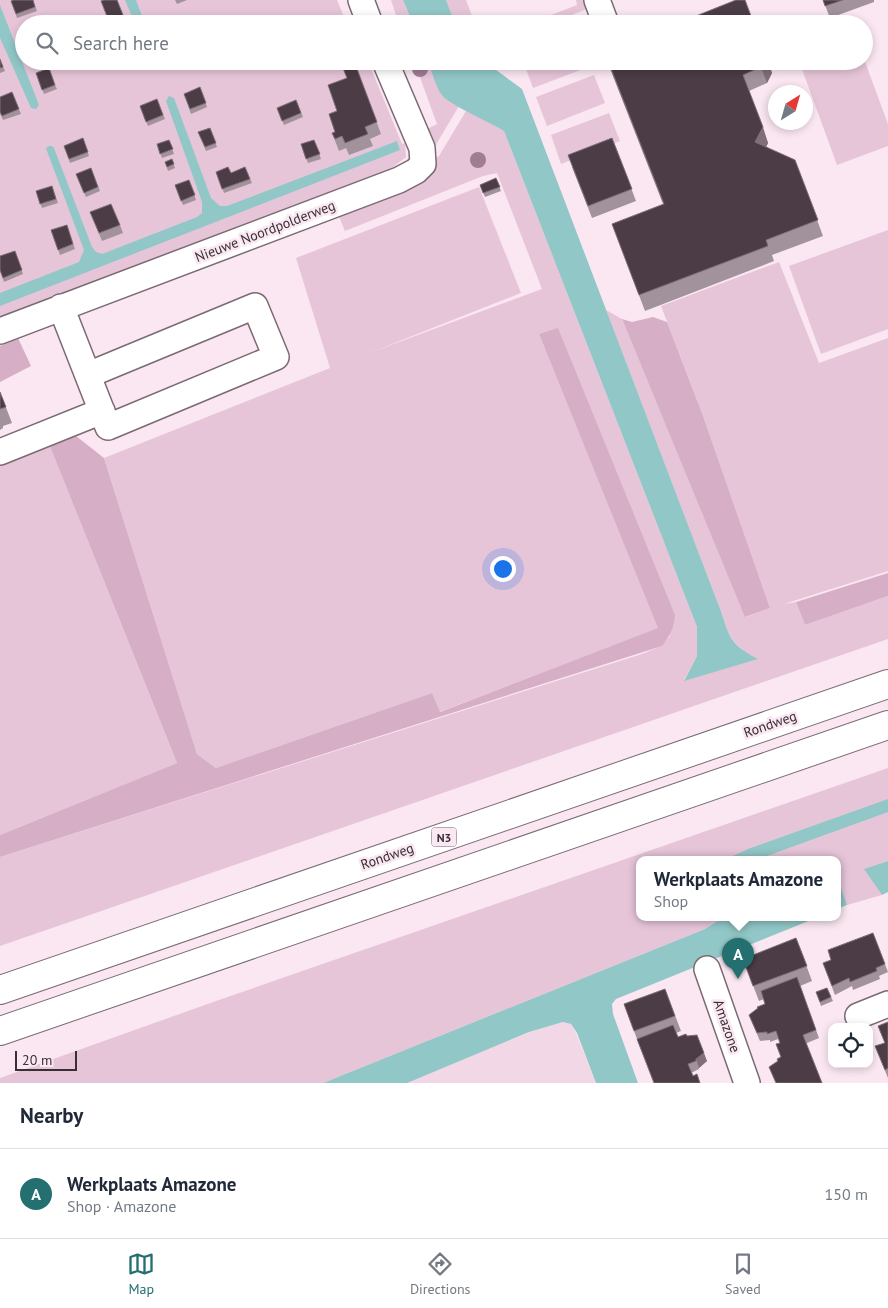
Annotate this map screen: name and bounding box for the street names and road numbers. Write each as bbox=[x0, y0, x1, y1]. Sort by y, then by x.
street label: Nieuwe Noordpolderweg bbox=[192, 196, 338, 266]
street label: Rondweg bbox=[741, 707, 799, 741]
road number: N3 bbox=[432, 828, 456, 846]
street label: Rondweg bbox=[358, 839, 416, 873]
street label: Amazone bbox=[710, 997, 744, 1055]

